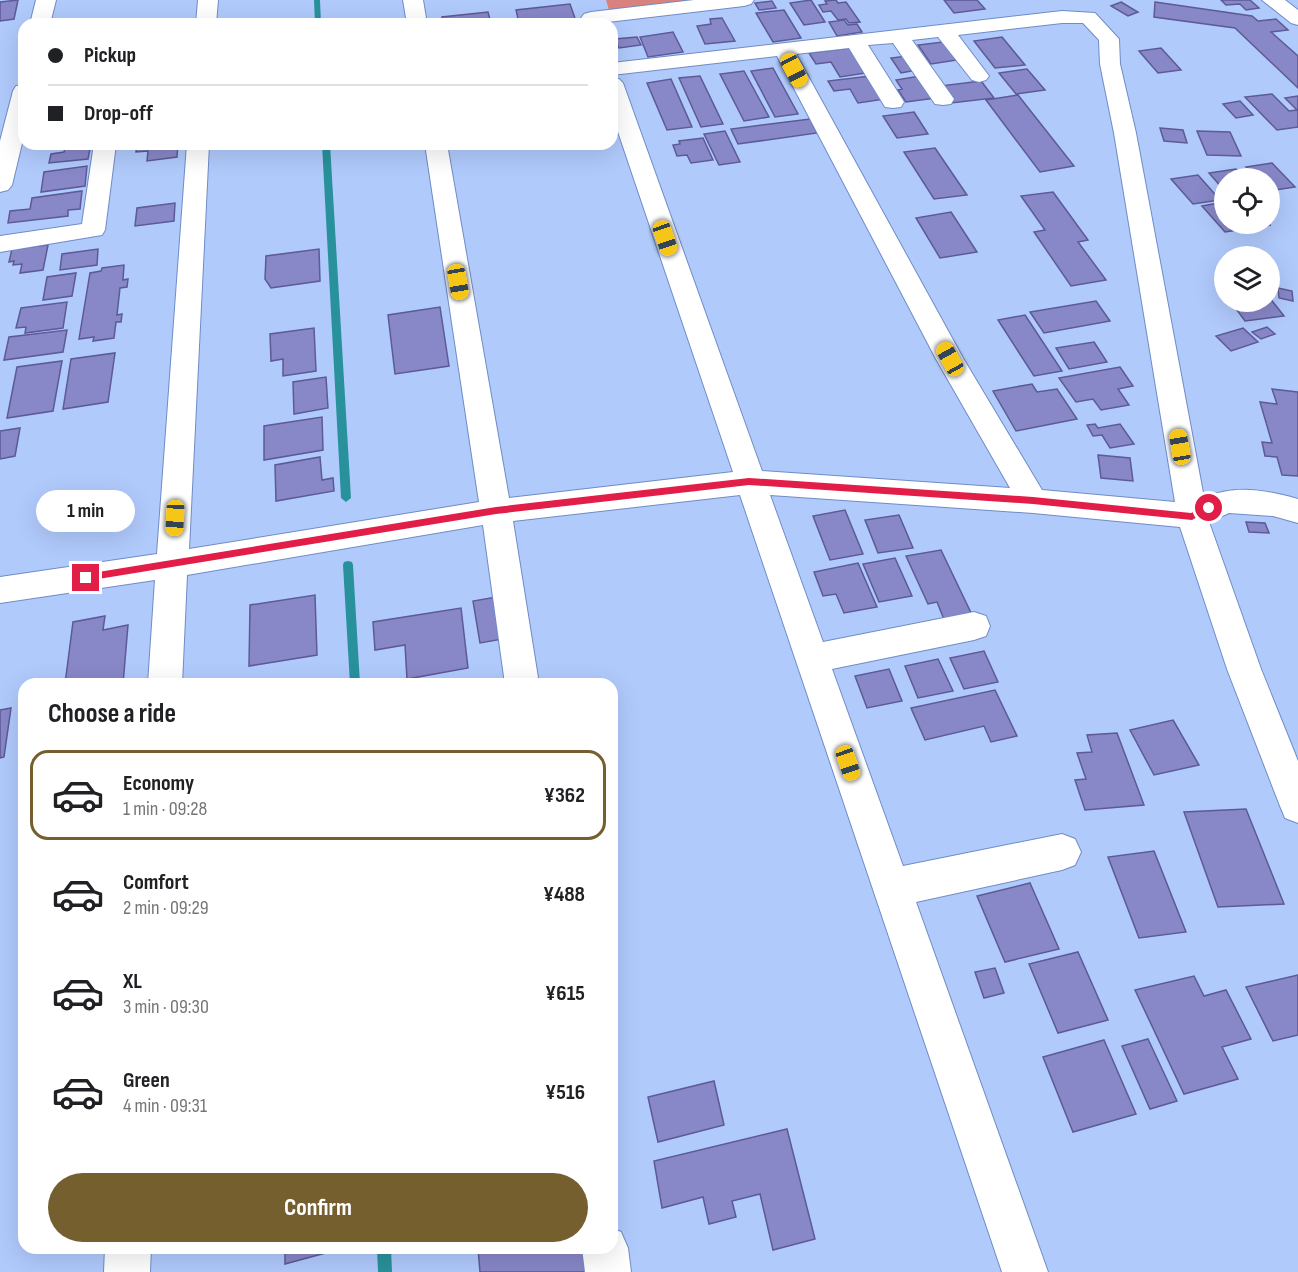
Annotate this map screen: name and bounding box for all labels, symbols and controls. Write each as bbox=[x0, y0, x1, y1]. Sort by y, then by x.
text: Pickup bbox=[84, 42, 136, 69]
car bbox=[778, 50, 810, 90]
text: Drop-off bbox=[84, 100, 153, 127]
map controls bbox=[1214, 168, 1280, 312]
button: locate bbox=[1214, 168, 1280, 234]
car bbox=[651, 218, 679, 258]
button: layers bbox=[1214, 246, 1280, 312]
car bbox=[446, 263, 470, 301]
car bbox=[933, 339, 967, 379]
car bbox=[1168, 428, 1192, 466]
callout: 1 min bbox=[36, 491, 136, 533]
route start bbox=[1195, 494, 1222, 521]
text: 1 min bbox=[67, 499, 104, 523]
car bbox=[165, 500, 185, 536]
route end bbox=[72, 564, 99, 591]
text: Choose a ride bbox=[48, 698, 176, 730]
car bbox=[834, 743, 862, 783]
icon: car bbox=[51, 768, 105, 822]
text: Economy bbox=[123, 770, 194, 797]
text: ¥362 bbox=[544, 782, 585, 809]
text: 1 min · 09:28 bbox=[123, 797, 207, 821]
icon: car bbox=[51, 867, 105, 921]
text: Comfort bbox=[123, 869, 189, 896]
text: ¥488 bbox=[543, 881, 585, 908]
text: 2 min · 09:29 bbox=[123, 896, 209, 920]
icon: car bbox=[51, 966, 105, 1020]
text: XL bbox=[123, 968, 142, 995]
text: ¥615 bbox=[545, 980, 585, 1007]
text: 3 min · 09:30 bbox=[123, 995, 209, 1019]
icon: car bbox=[51, 1065, 105, 1119]
text: Green bbox=[123, 1067, 170, 1094]
text: ¥516 bbox=[545, 1079, 585, 1106]
text: 4 min · 09:31 bbox=[123, 1094, 207, 1118]
button: Confirm bbox=[48, 1173, 588, 1242]

